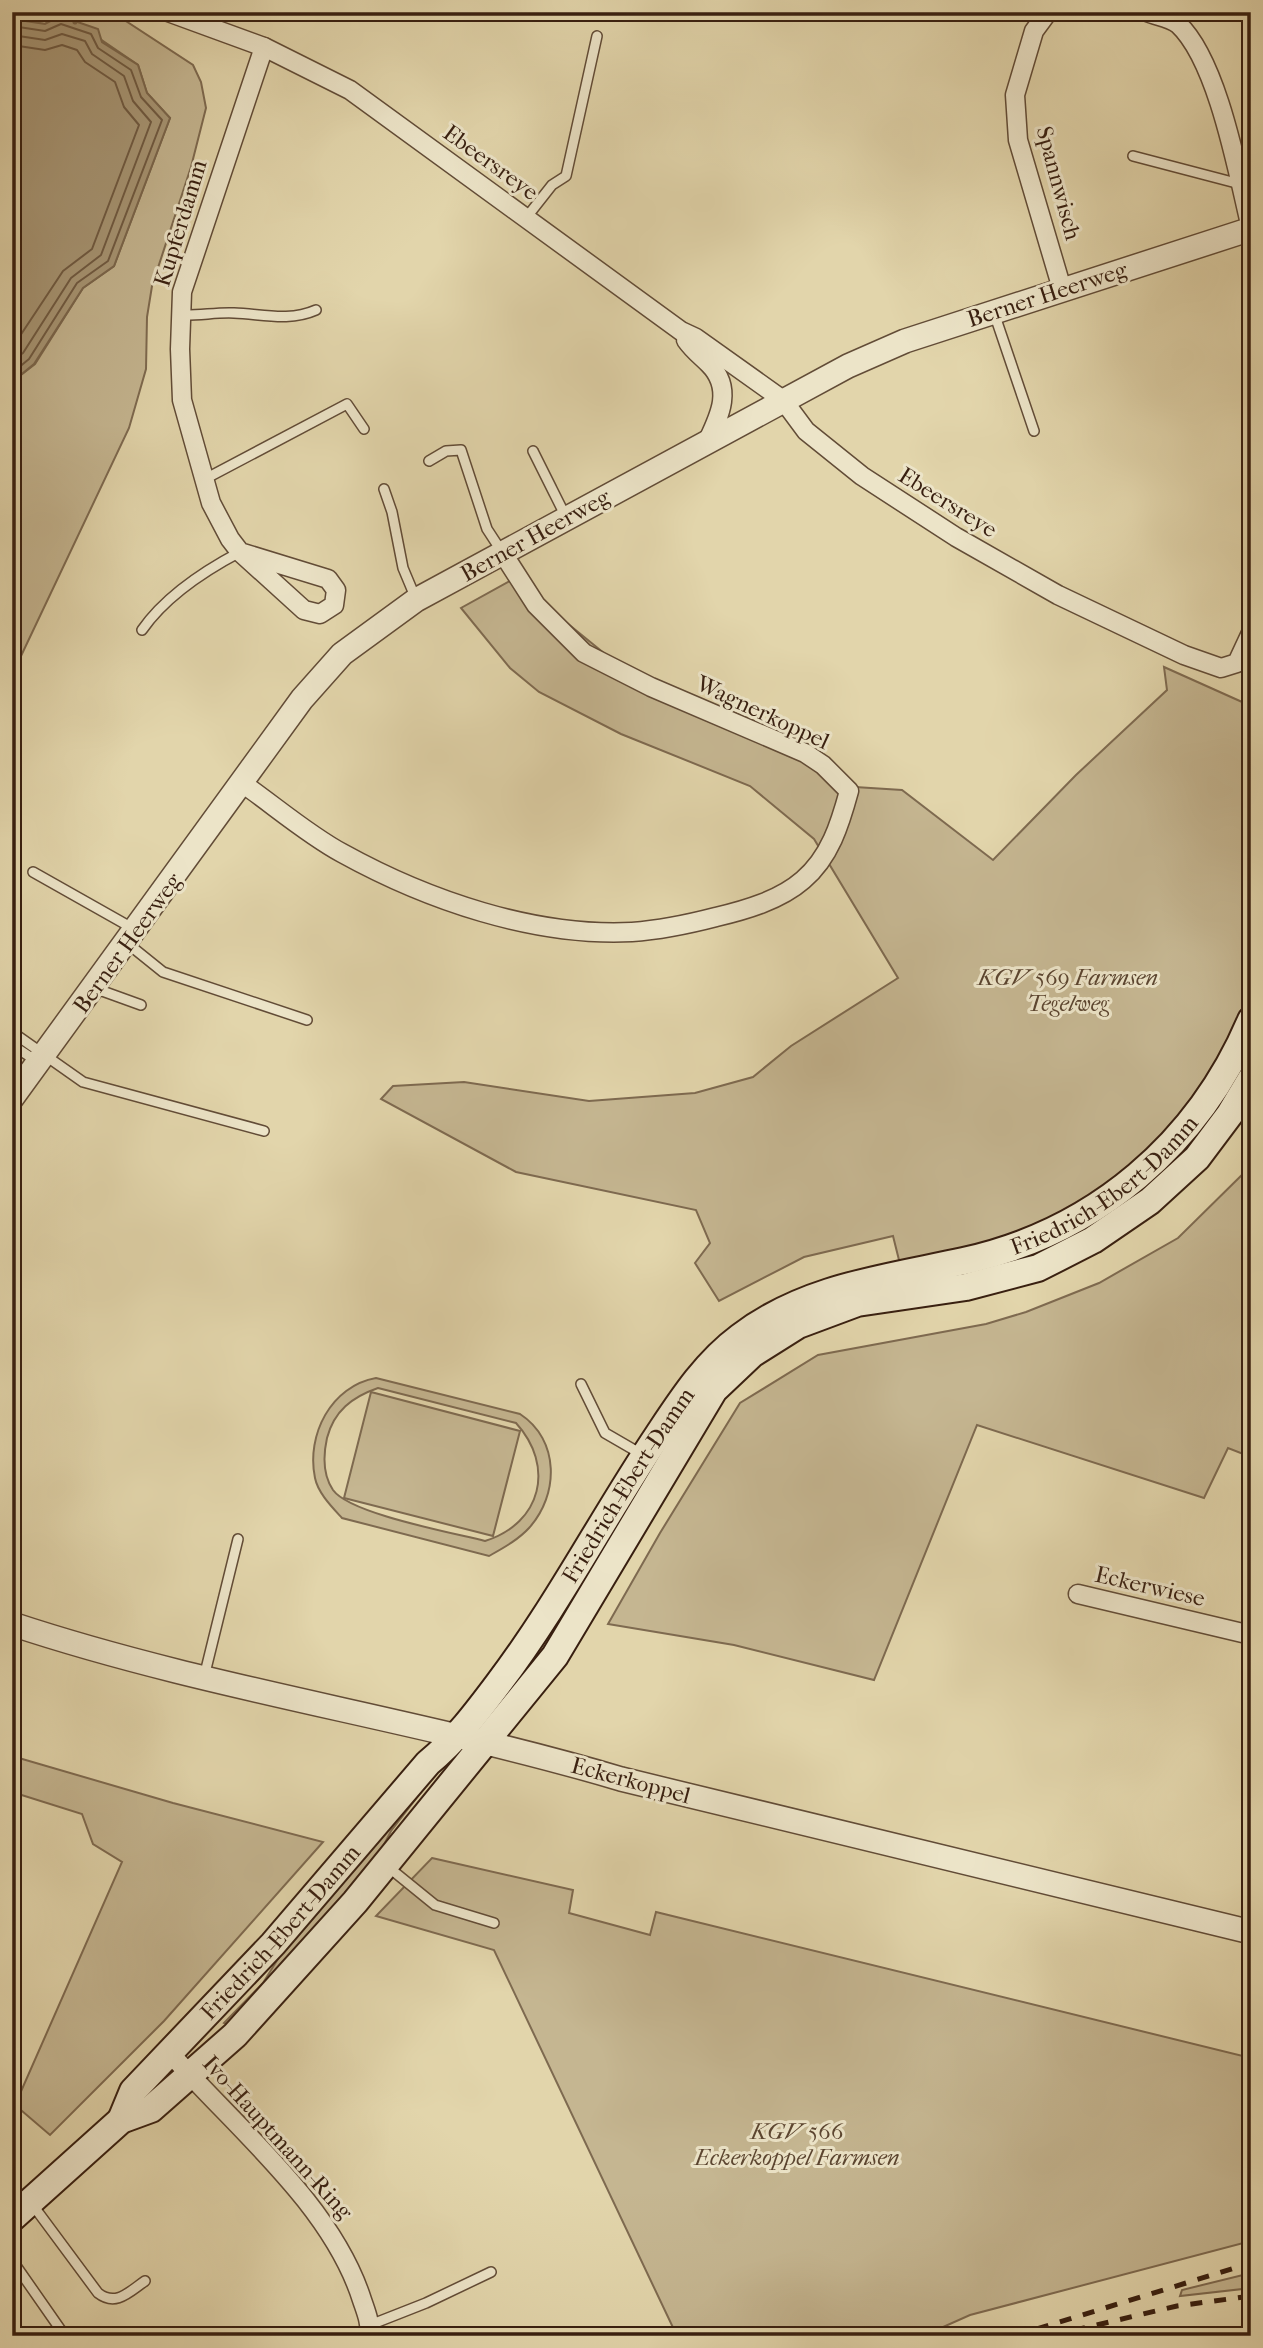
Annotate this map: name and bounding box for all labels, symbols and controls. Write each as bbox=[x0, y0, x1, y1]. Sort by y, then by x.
street label: Ebeersreye bbox=[438, 119, 543, 206]
street label: Spannwisch bbox=[1030, 123, 1087, 243]
street label: Kupferdamm bbox=[148, 157, 213, 290]
street label: Berner Heerweg bbox=[964, 256, 1131, 333]
street label: Ebeersreye bbox=[894, 462, 1002, 543]
street label: Berner Heerweg bbox=[456, 483, 615, 588]
street label: Wagnerkoppel bbox=[691, 669, 834, 755]
street label: Berner Heerweg bbox=[68, 867, 188, 1019]
park label: KGV 569 Farmsen Tegelweg bbox=[976, 964, 1158, 1017]
street label: Friedrich-Ebert-Damm bbox=[1007, 1110, 1204, 1261]
street label: Friedrich-Ebert-Damm bbox=[556, 1382, 700, 1588]
street label: Eckerwiese bbox=[1092, 1561, 1207, 1612]
street label: Eckerkoppel bbox=[568, 1752, 694, 1810]
street label: Friedrich-Ebert-Damm bbox=[195, 1839, 366, 2026]
street label: Ivo-Hauptmann-Ring bbox=[197, 2050, 359, 2225]
park label: KGV 566 Eckerkoppel Farmsen bbox=[692, 2118, 900, 2171]

